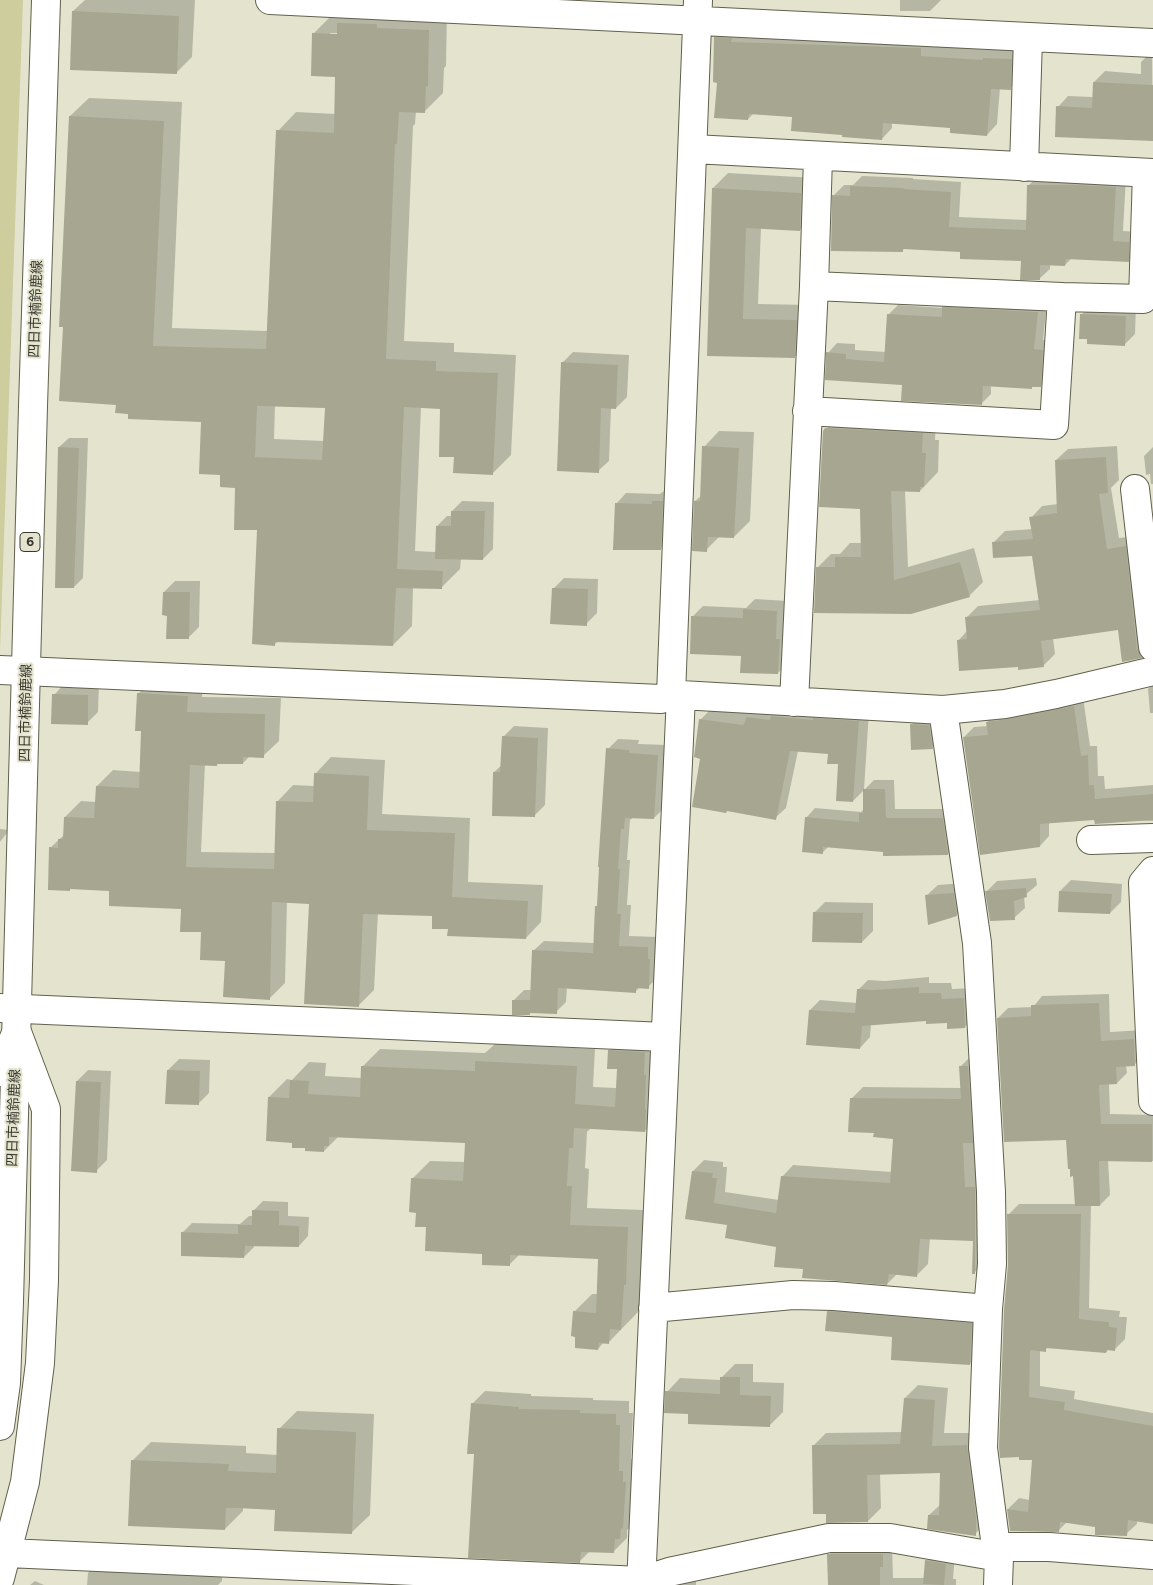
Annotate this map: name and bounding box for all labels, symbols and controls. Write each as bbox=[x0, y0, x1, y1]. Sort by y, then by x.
street label: 四日市楠鈴鹿線 bbox=[26, 260, 46, 358]
road number: 6 bbox=[20, 532, 40, 552]
street label: 四日市楠鈴鹿線 bbox=[17, 664, 35, 762]
street label: 四日市楠鈴鹿線 bbox=[4, 1069, 24, 1167]

